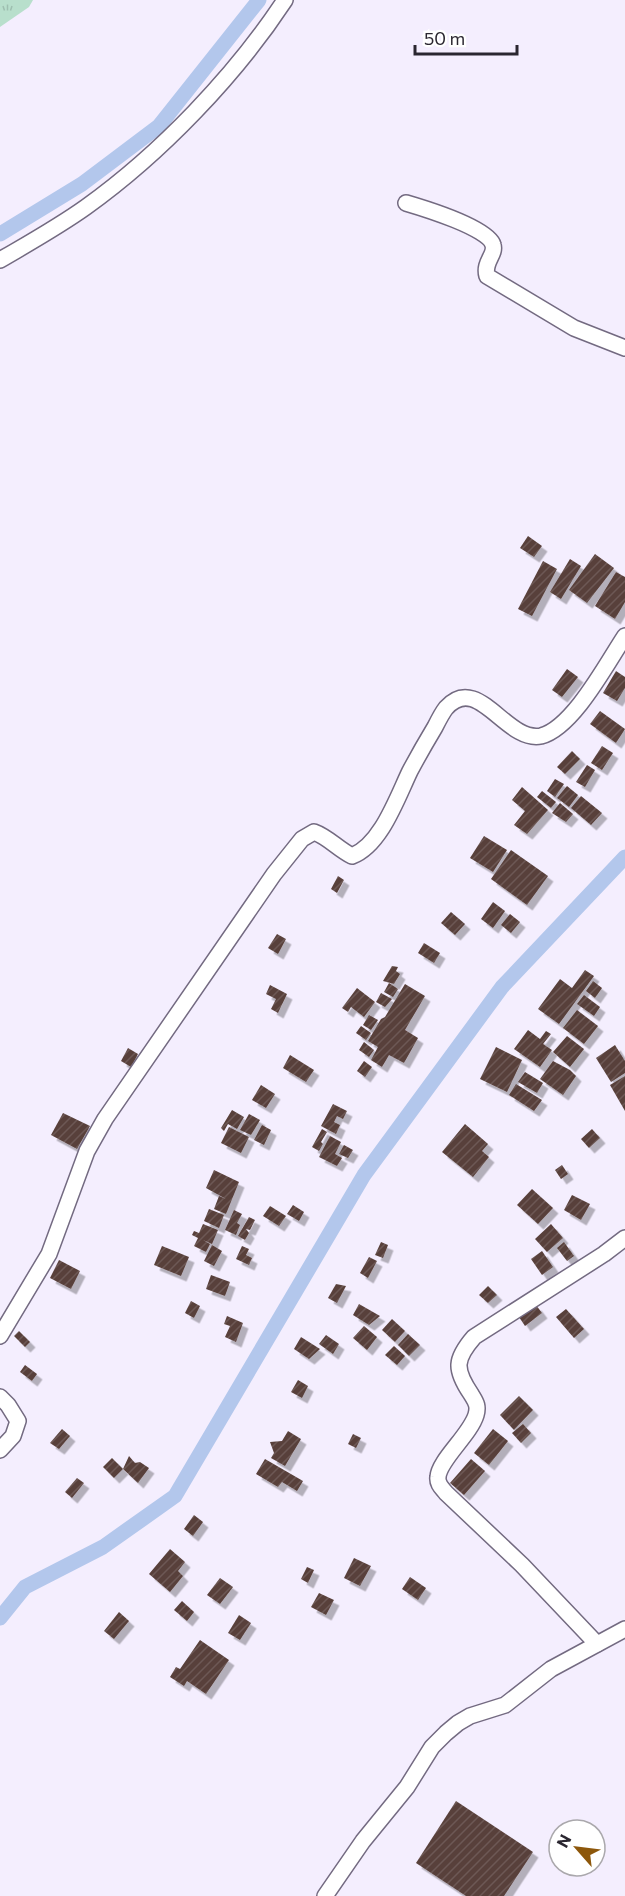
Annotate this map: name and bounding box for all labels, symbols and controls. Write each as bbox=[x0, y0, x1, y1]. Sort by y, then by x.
scale bar bbox=[415, 18, 517, 56]
text: 50 m bbox=[424, 27, 465, 49]
north arrow bbox=[547, 1818, 607, 1878]
text: N bbox=[552, 1831, 575, 1850]

